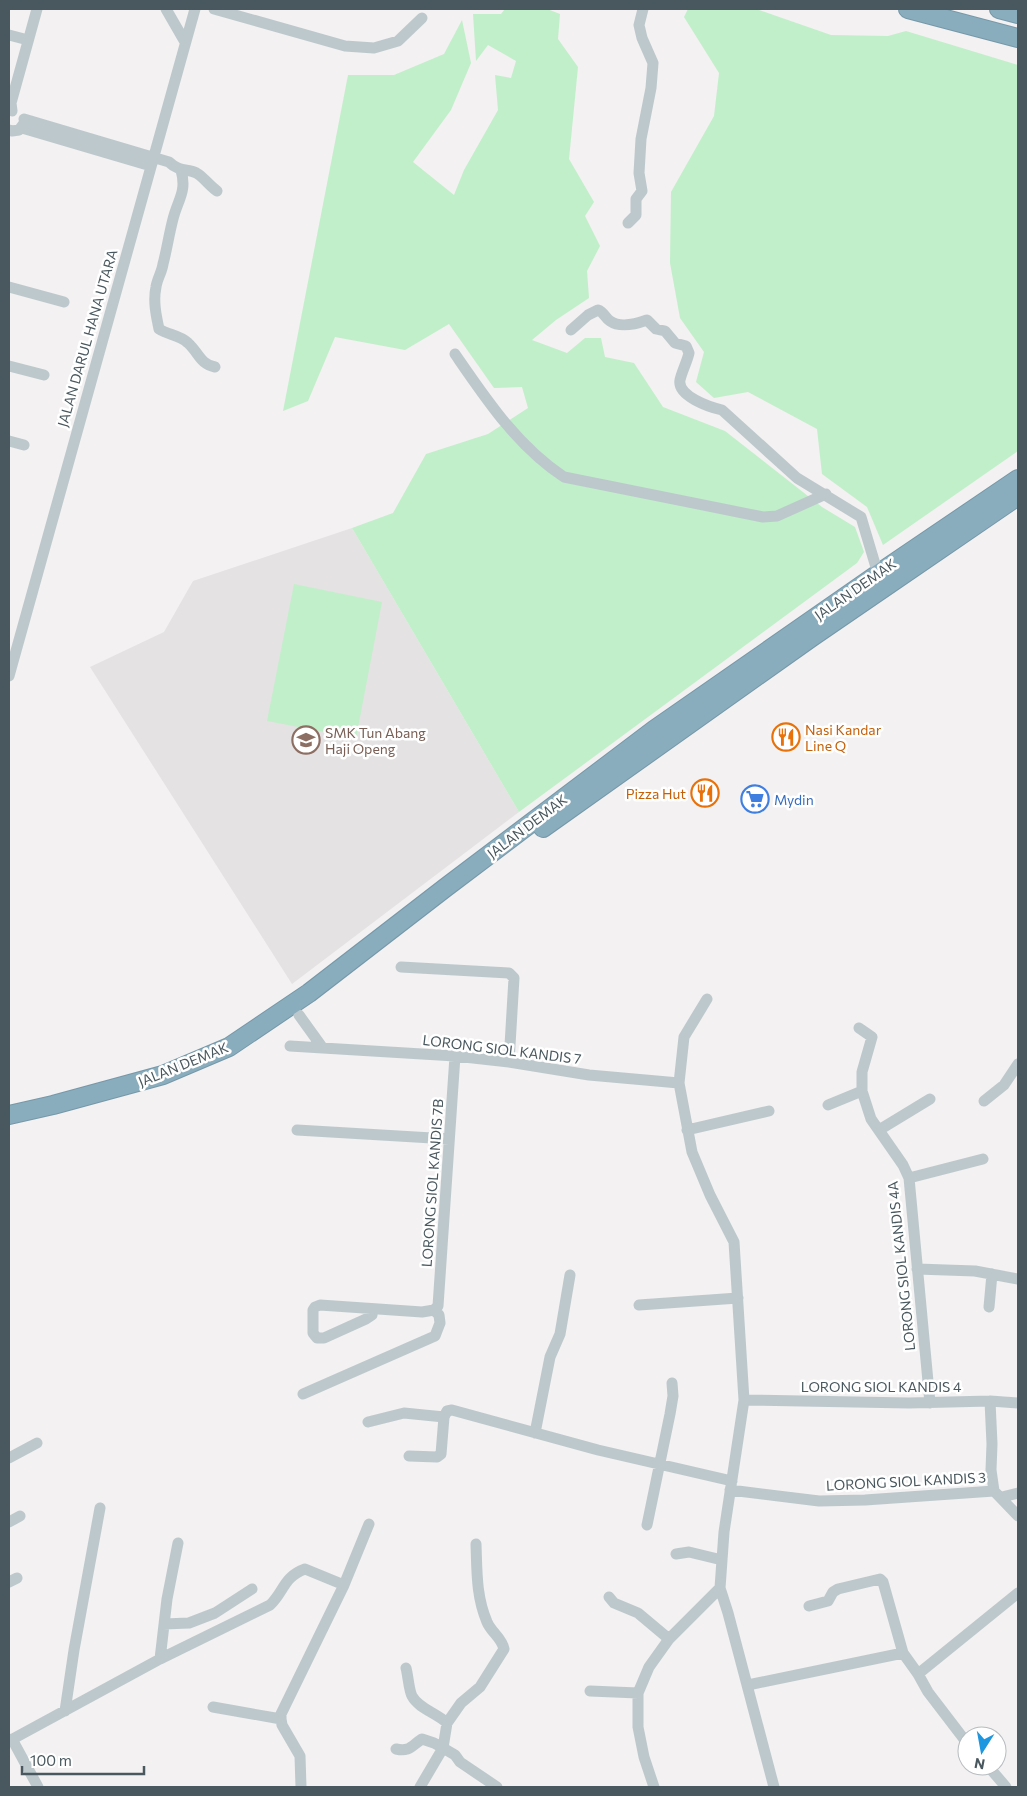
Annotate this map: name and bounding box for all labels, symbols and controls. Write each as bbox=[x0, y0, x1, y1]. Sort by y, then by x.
street label: JALAN DARUL HANA UTARA bbox=[53, 247, 121, 429]
street label: JALAN DEMAK bbox=[811, 555, 899, 623]
place label: Nasi Kandar Line Q bbox=[805, 721, 882, 754]
restaurant icon: Nasi Kandar Line Q bbox=[771, 722, 801, 752]
place label: SMK Tun Abang Haji Openg bbox=[325, 724, 426, 757]
school or university icon: SMK Tun Abang Haji Openg bbox=[291, 725, 321, 755]
restaurant icon: Pizza Hut bbox=[690, 778, 720, 808]
supermarket icon: Mydin bbox=[740, 784, 770, 814]
place label: Pizza Hut bbox=[626, 785, 686, 802]
street label: JALAN DEMAK bbox=[484, 790, 570, 862]
place label: Mydin bbox=[774, 791, 814, 808]
street label: LORONG SIOL KANDIS 7 bbox=[422, 1031, 582, 1067]
street label: JALAN DEMAK bbox=[135, 1038, 231, 1090]
street label: LORONG SIOL KANDIS 7B bbox=[418, 1098, 446, 1268]
street label: LORONG SIOL KANDIS 4A bbox=[884, 1180, 918, 1352]
street label: LORONG SIOL KANDIS 4 bbox=[801, 1378, 962, 1395]
street label: LORONG SIOL KANDIS 3 bbox=[826, 1468, 986, 1494]
north arrow bbox=[957, 1726, 1007, 1776]
scale bar bbox=[22, 1744, 145, 1776]
text: 100 m bbox=[30, 1751, 72, 1769]
text: N bbox=[973, 1755, 986, 1774]

